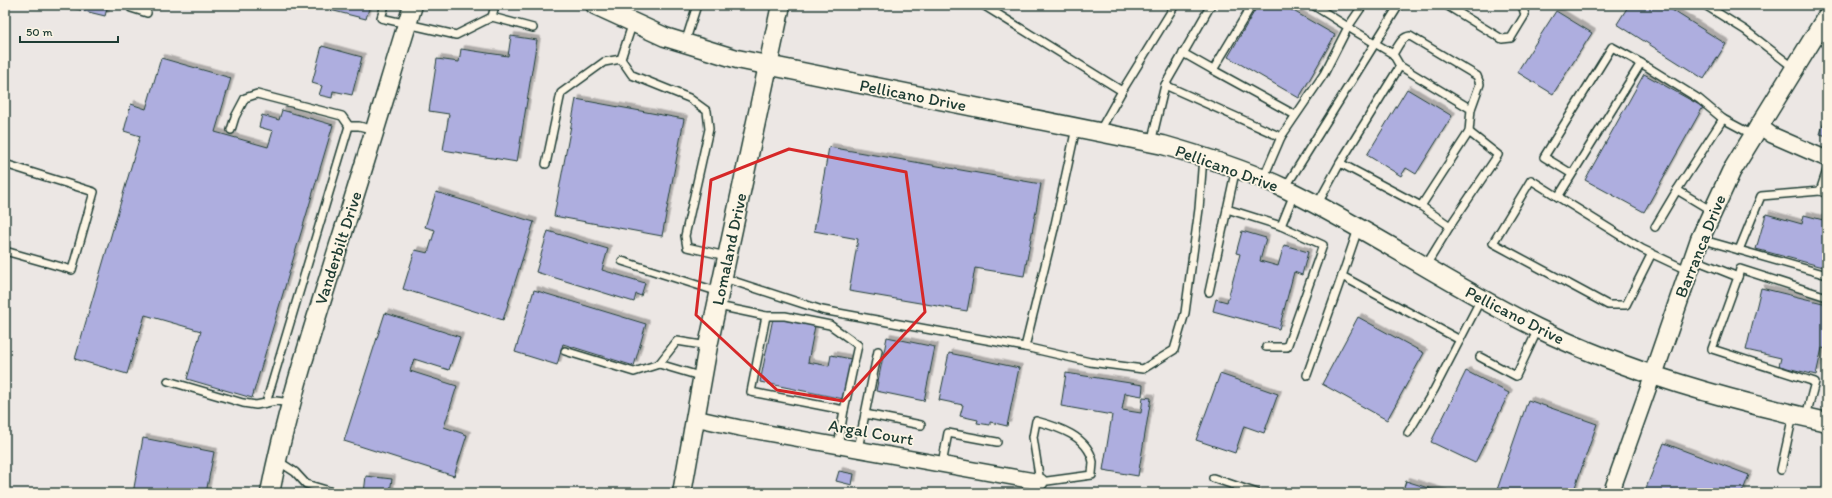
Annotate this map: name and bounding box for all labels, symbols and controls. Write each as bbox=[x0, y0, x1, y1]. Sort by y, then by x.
scale bar bbox=[20, 18, 118, 44]
text: 50 m bbox=[26, 25, 52, 39]
street label: Pellicano Drive bbox=[858, 75, 968, 115]
street label: Pellicano Drive bbox=[1173, 140, 1281, 196]
street label: Vanderbilt Drive bbox=[310, 189, 366, 307]
street label: Lomaland Drive bbox=[707, 191, 751, 307]
street label: Barranca Drive bbox=[1670, 191, 1730, 301]
street label: Pellicano Drive bbox=[1462, 282, 1568, 348]
street label: Argal Court bbox=[827, 415, 916, 449]

